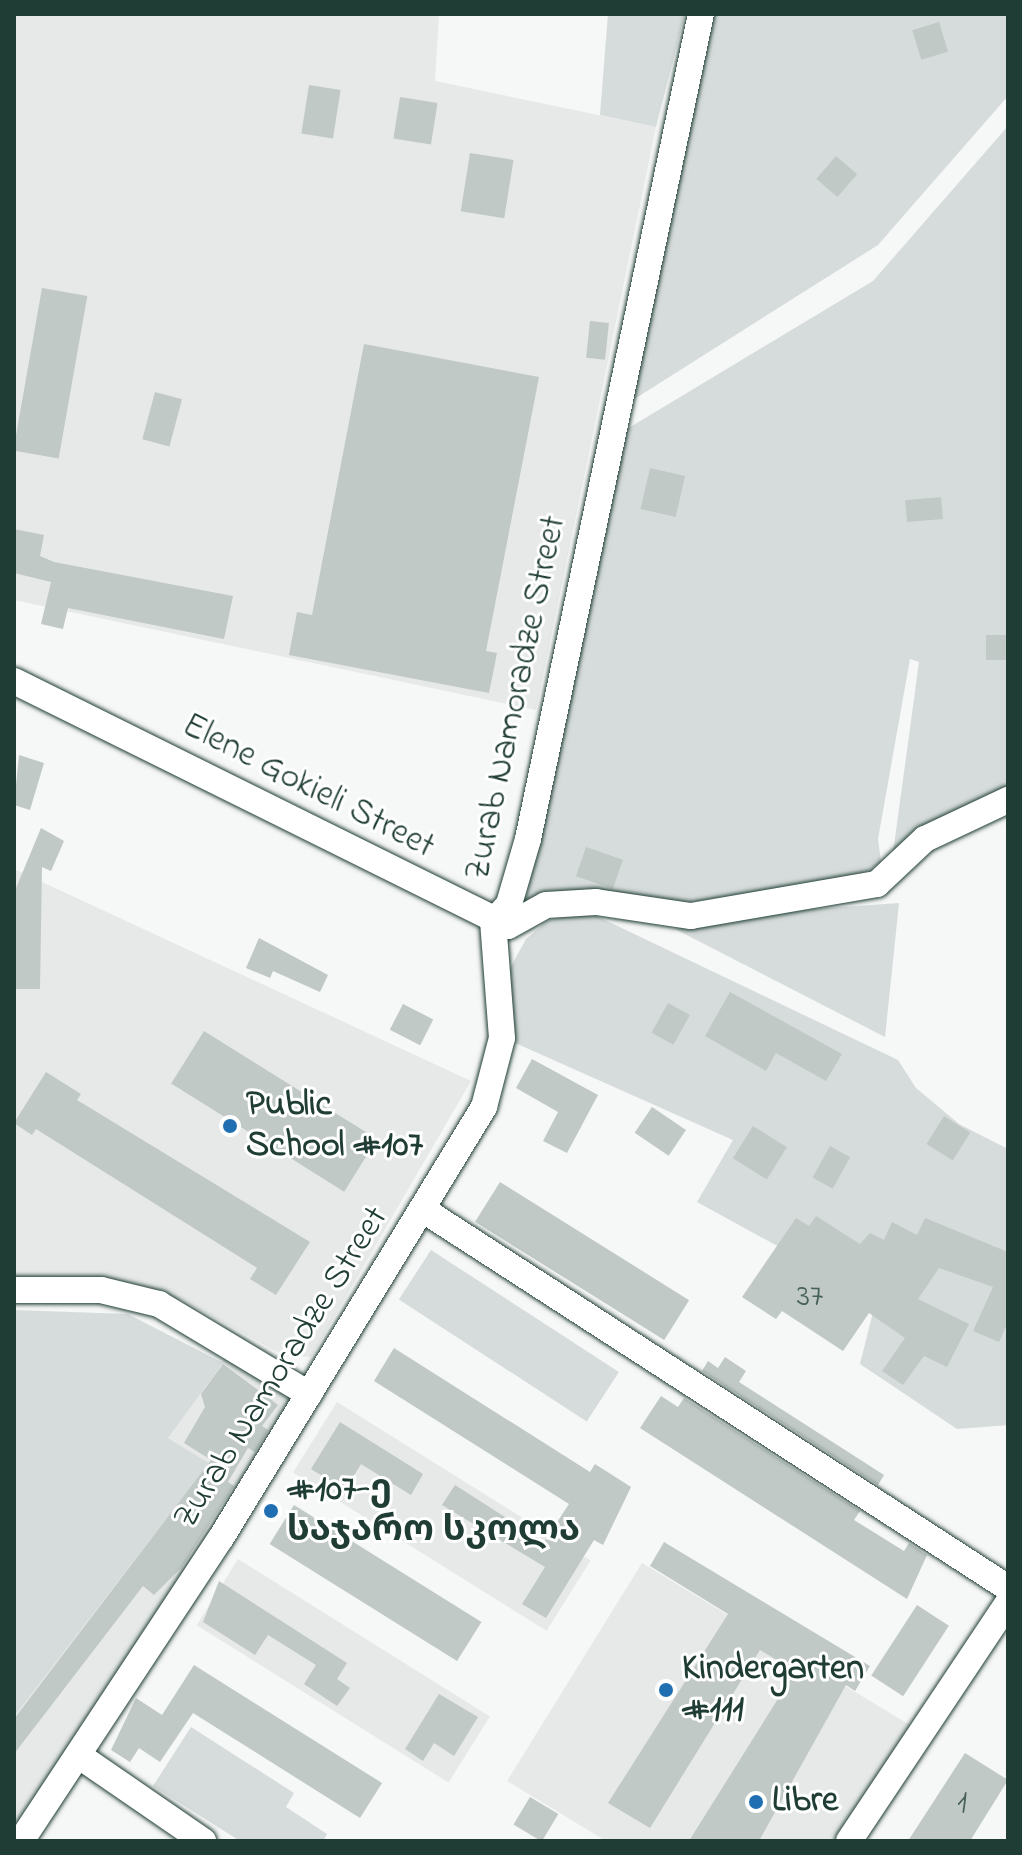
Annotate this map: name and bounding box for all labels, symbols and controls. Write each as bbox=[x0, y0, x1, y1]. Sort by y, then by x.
street label: Zurab Namoradze Street bbox=[457, 512, 577, 884]
street label: Elene Gokieli Street bbox=[174, 705, 442, 869]
place label: Public School #107 bbox=[246, 1083, 423, 1168]
marker: Public School #107 bbox=[221, 1117, 239, 1135]
street label: Zurab Namoradze Street bbox=[165, 1199, 399, 1537]
house number: 37 bbox=[797, 1279, 823, 1317]
place label: #107-ე საჯარო სკოლა bbox=[287, 1468, 580, 1553]
marker: #107-ე საჯარო სკოლა bbox=[262, 1502, 280, 1520]
place label: Kindergarten #111 bbox=[682, 1647, 864, 1732]
marker: Kindergarten #111 bbox=[657, 1681, 675, 1699]
place label: Libre bbox=[772, 1780, 838, 1824]
house number: 1 bbox=[957, 1786, 967, 1824]
marker: Libre bbox=[747, 1793, 765, 1811]

